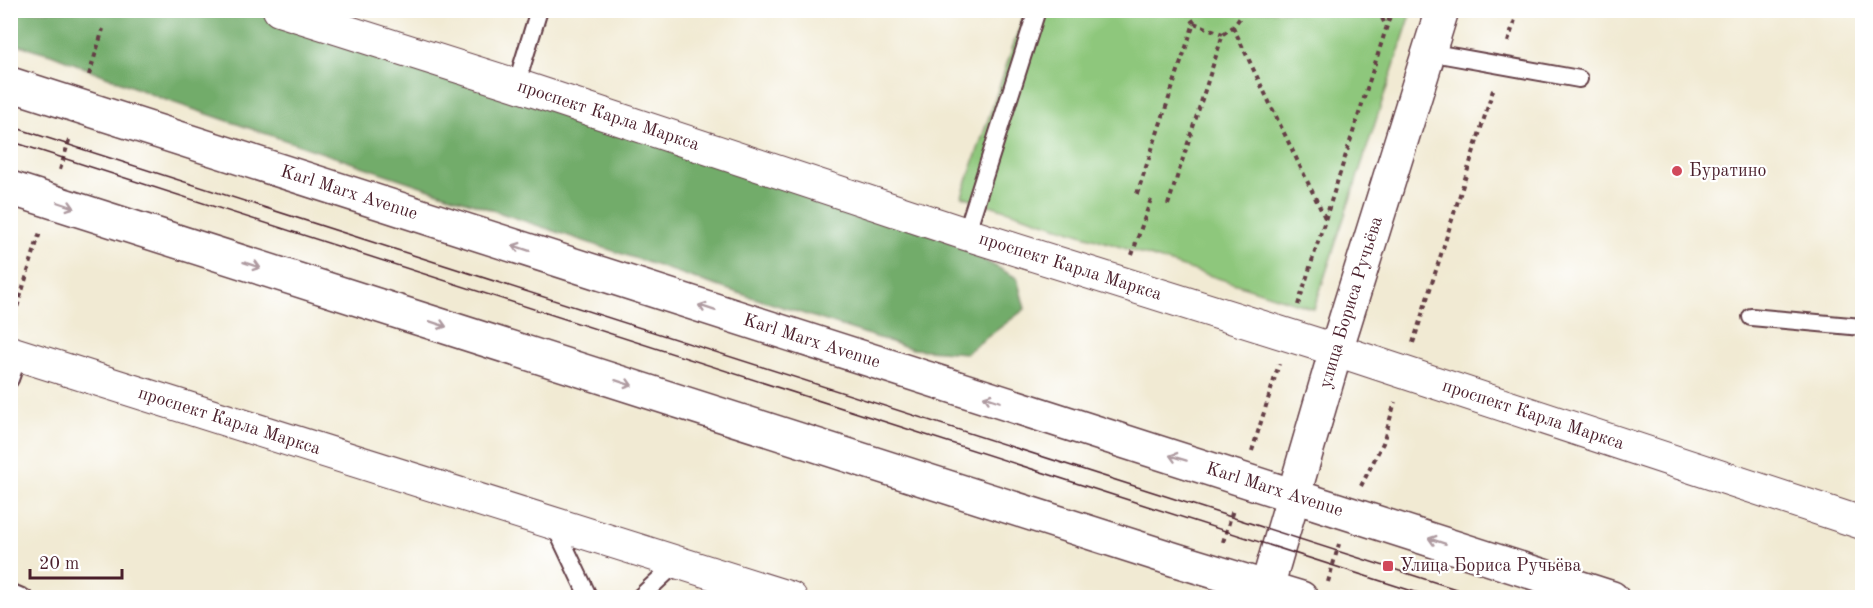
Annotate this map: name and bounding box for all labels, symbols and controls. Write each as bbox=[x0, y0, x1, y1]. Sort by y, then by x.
street label: проспект Карла Маркса bbox=[515, 77, 702, 154]
street label: Karl Marx Avenue bbox=[278, 162, 420, 223]
place label: Буратино bbox=[1689, 162, 1767, 180]
marker: Буратино bbox=[1670, 164, 1684, 178]
one-way arrow bbox=[56, 201, 75, 212]
street label: улица Бориса Ручьёва bbox=[1316, 214, 1386, 390]
street label: проспект Карла Маркса bbox=[977, 230, 1164, 304]
one-way arrow bbox=[512, 242, 531, 253]
one-way arrow bbox=[242, 260, 261, 271]
one-way arrow bbox=[698, 301, 717, 312]
street label: Karl Marx Avenue bbox=[741, 311, 883, 372]
one-way arrow bbox=[428, 319, 447, 330]
street label: проспект Карла Маркса bbox=[1440, 377, 1627, 453]
one-way arrow bbox=[614, 378, 633, 389]
street label: проспект Карла Маркса bbox=[136, 384, 323, 458]
one-way arrow bbox=[983, 393, 1002, 404]
one-way arrow bbox=[1169, 452, 1188, 463]
street label: Karl Marx Avenue bbox=[1204, 459, 1345, 520]
one-way arrow bbox=[1428, 535, 1447, 546]
scale bar bbox=[30, 542, 122, 580]
text: 20 m bbox=[39, 555, 79, 573]
place label: Улица Бориса Ручьёва bbox=[1400, 557, 1581, 575]
marker: Улица Бориса Ручьёва bbox=[1381, 559, 1395, 573]

